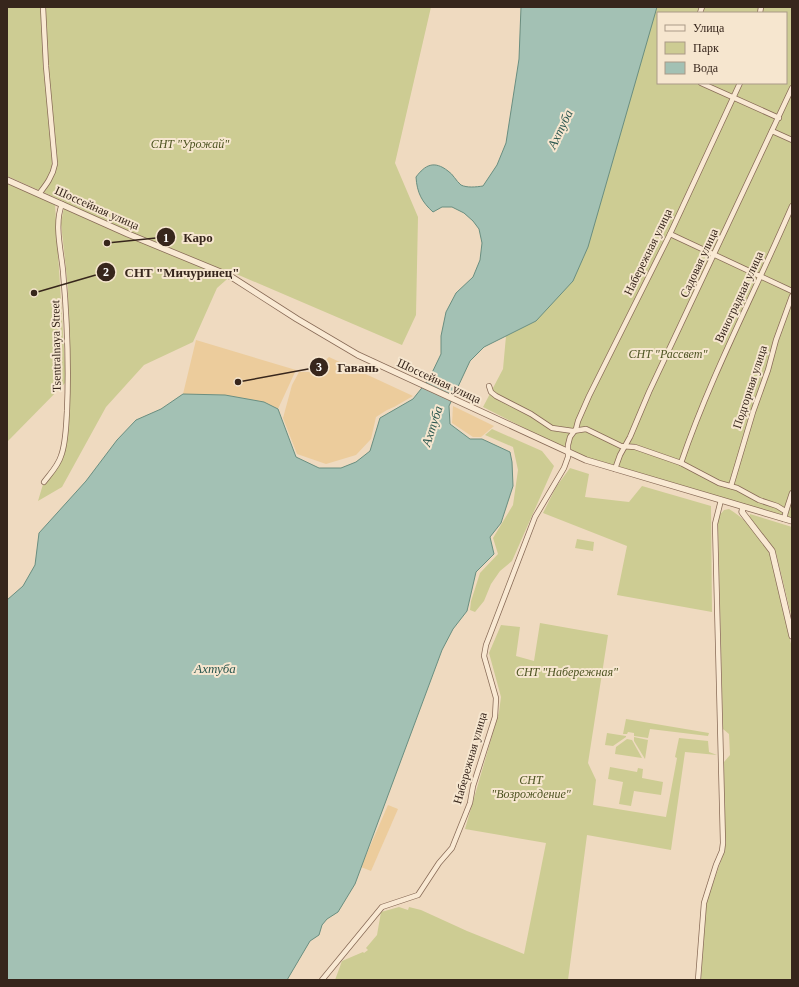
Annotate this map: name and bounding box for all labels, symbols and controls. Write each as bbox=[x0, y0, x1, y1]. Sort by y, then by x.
legend bbox=[657, 12, 787, 84]
text: Улица bbox=[693, 21, 725, 35]
text: Парк bbox=[693, 41, 719, 55]
text: Вода bbox=[693, 61, 719, 75]
water label: Ахтуба bbox=[544, 107, 576, 152]
park label: СНТ "Урожай" bbox=[151, 137, 230, 151]
street label: Шоссейная улица bbox=[53, 183, 142, 233]
street label: Набережная улица bbox=[621, 206, 675, 298]
callout: Каро bbox=[156, 225, 221, 250]
street label: Садовая улица bbox=[677, 226, 721, 300]
text: Каро bbox=[183, 230, 213, 245]
text: 1 bbox=[163, 231, 169, 245]
street label: Виноградная улица bbox=[712, 249, 767, 345]
callout: СНТ "Мичуринец" bbox=[96, 260, 247, 285]
text: 2 bbox=[103, 265, 109, 279]
text: СНТ "Мичуринец" bbox=[125, 265, 239, 280]
street label: Tsentralnaya Street bbox=[48, 299, 64, 392]
street label: Подгорная улица bbox=[730, 343, 770, 431]
park label: СНТ "Рассвет" bbox=[629, 347, 708, 361]
callout: Гавань bbox=[309, 355, 387, 380]
street label: Шоссейная улица bbox=[395, 355, 484, 407]
text: 3 bbox=[316, 360, 322, 374]
text: Гавань bbox=[337, 360, 379, 375]
water label: Ахтуба bbox=[418, 403, 446, 449]
water label: Ахтуба bbox=[193, 661, 236, 676]
park label: СНТ "Набережная" bbox=[516, 665, 619, 679]
street label: Набережная улица bbox=[450, 710, 490, 805]
park label: СНТ "Возрождение" bbox=[491, 773, 572, 801]

